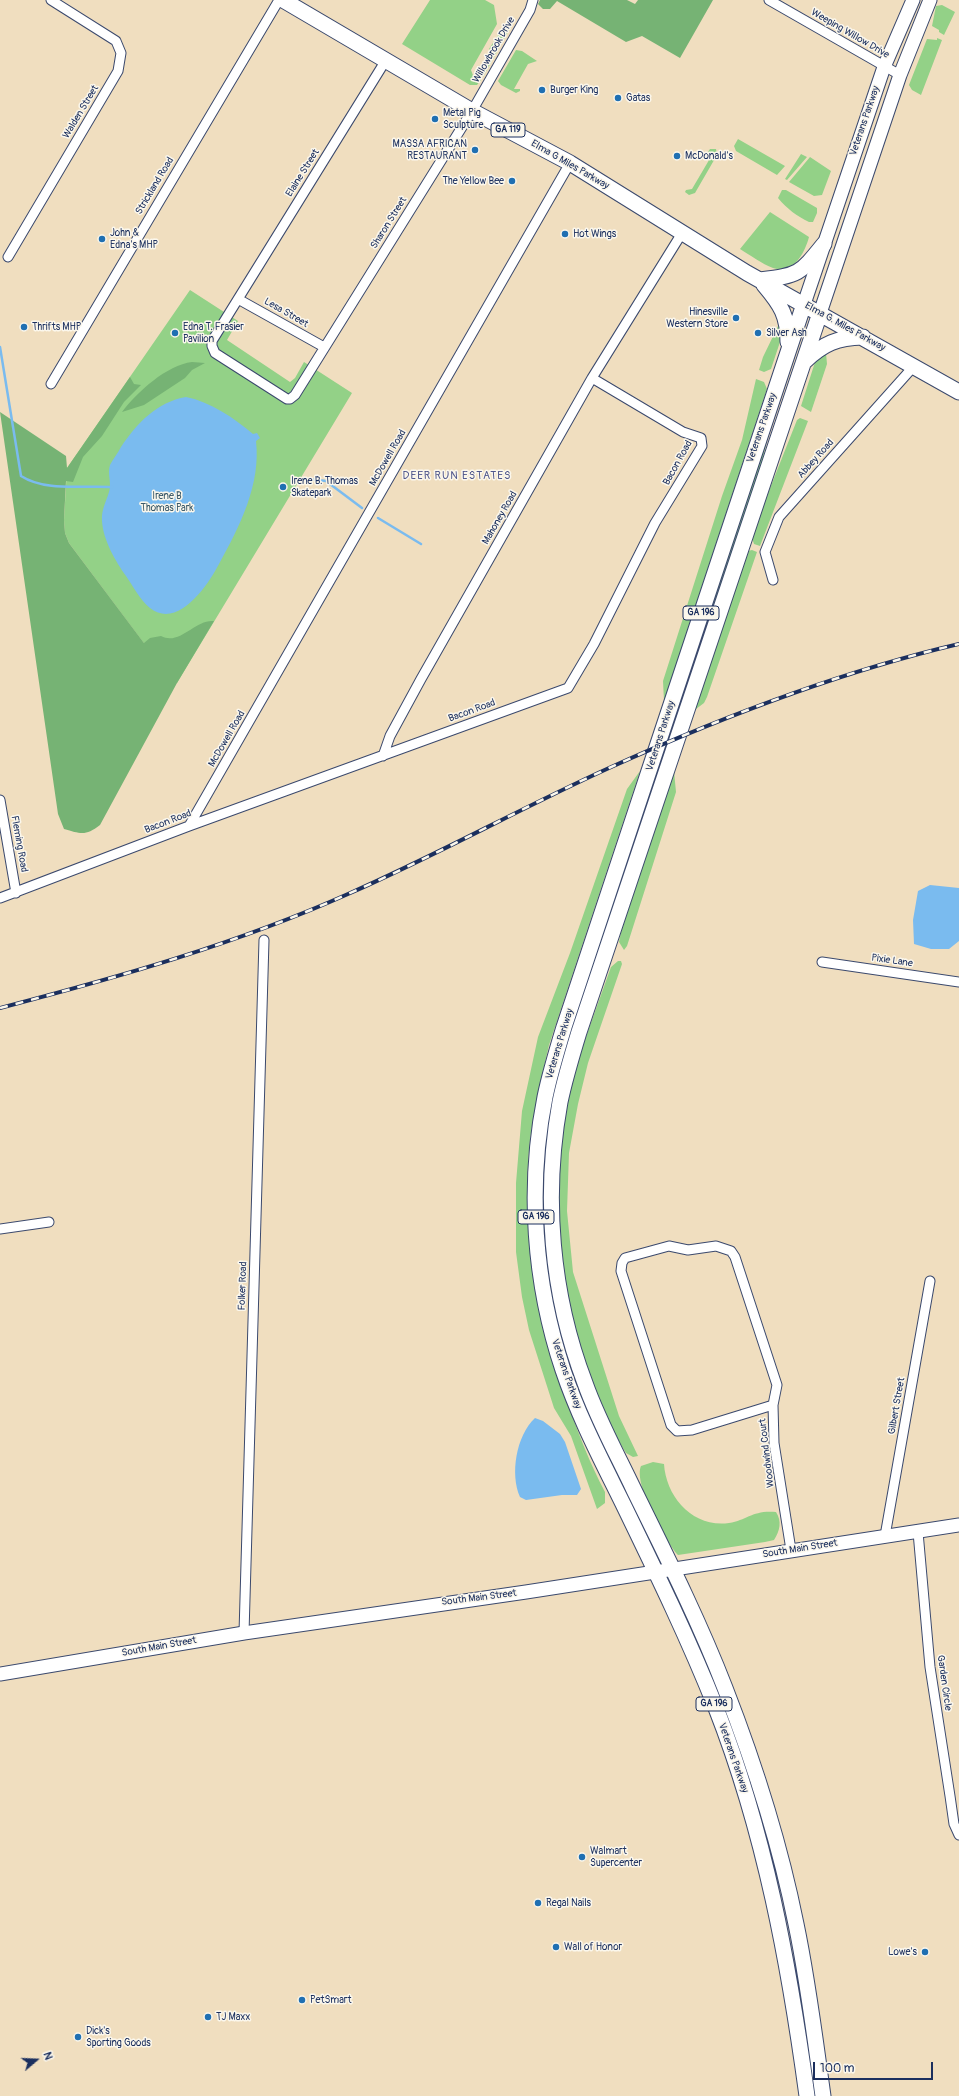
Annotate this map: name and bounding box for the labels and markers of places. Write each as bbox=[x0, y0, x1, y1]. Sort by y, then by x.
place label: Burger King bbox=[550, 84, 598, 96]
marker: Burger King bbox=[537, 85, 547, 95]
place label: Gatas bbox=[626, 92, 650, 104]
marker: Gatas bbox=[613, 93, 623, 103]
place label: Metal Pig Sculpture bbox=[443, 107, 483, 130]
marker: Metal Pig Sculpture bbox=[430, 114, 440, 124]
place label: MASSA AFRICAN RESTAURANT bbox=[392, 138, 467, 162]
marker: MASSA AFRICAN RESTAURANT bbox=[470, 145, 480, 155]
place label: McDonald's bbox=[685, 150, 733, 162]
marker: McDonald's bbox=[672, 151, 682, 161]
place label: The Yellow Bee bbox=[443, 175, 504, 187]
marker: The Yellow Bee bbox=[507, 176, 517, 186]
place label: John & Edna's MHP bbox=[110, 227, 158, 250]
place label: Hot Wings bbox=[573, 228, 616, 240]
marker: Hot Wings bbox=[560, 229, 570, 239]
marker: John & Edna's MHP bbox=[97, 234, 107, 244]
place label: Hinesville Western Store bbox=[666, 306, 728, 330]
marker: Hinesville Western Store bbox=[731, 313, 741, 323]
place label: Thrifts MHP bbox=[32, 321, 81, 333]
place label: Edna T. Frasier Pavilion bbox=[183, 321, 244, 344]
marker: Thrifts MHP bbox=[19, 322, 29, 332]
place label: Silver Ash bbox=[766, 327, 807, 339]
marker: Edna T. Frasier Pavilion bbox=[170, 328, 180, 338]
marker: Silver Ash bbox=[753, 328, 763, 338]
place label: Irene B. Thomas Skatepark bbox=[291, 475, 358, 498]
marker: Irene B. Thomas Skatepark bbox=[278, 482, 288, 492]
place label: Walmart Supercenter bbox=[590, 1845, 642, 1868]
marker: Walmart Supercenter bbox=[577, 1852, 587, 1862]
place label: Regal Nails bbox=[546, 1897, 591, 1909]
marker: Regal Nails bbox=[533, 1898, 543, 1908]
place label: Wall of Honor bbox=[564, 1941, 622, 1953]
marker: Wall of Honor bbox=[551, 1942, 561, 1952]
place label: Lowe's bbox=[888, 1946, 917, 1958]
marker: Lowe's bbox=[920, 1947, 930, 1957]
place label: PetSmart bbox=[310, 1994, 351, 2006]
marker: PetSmart bbox=[297, 1995, 307, 2005]
place label: TJ Maxx bbox=[216, 2011, 250, 2023]
marker: TJ Maxx bbox=[203, 2012, 213, 2022]
place label: Dick's Sporting Goods bbox=[86, 2025, 151, 2048]
marker: Dick's Sporting Goods bbox=[73, 2032, 83, 2042]

